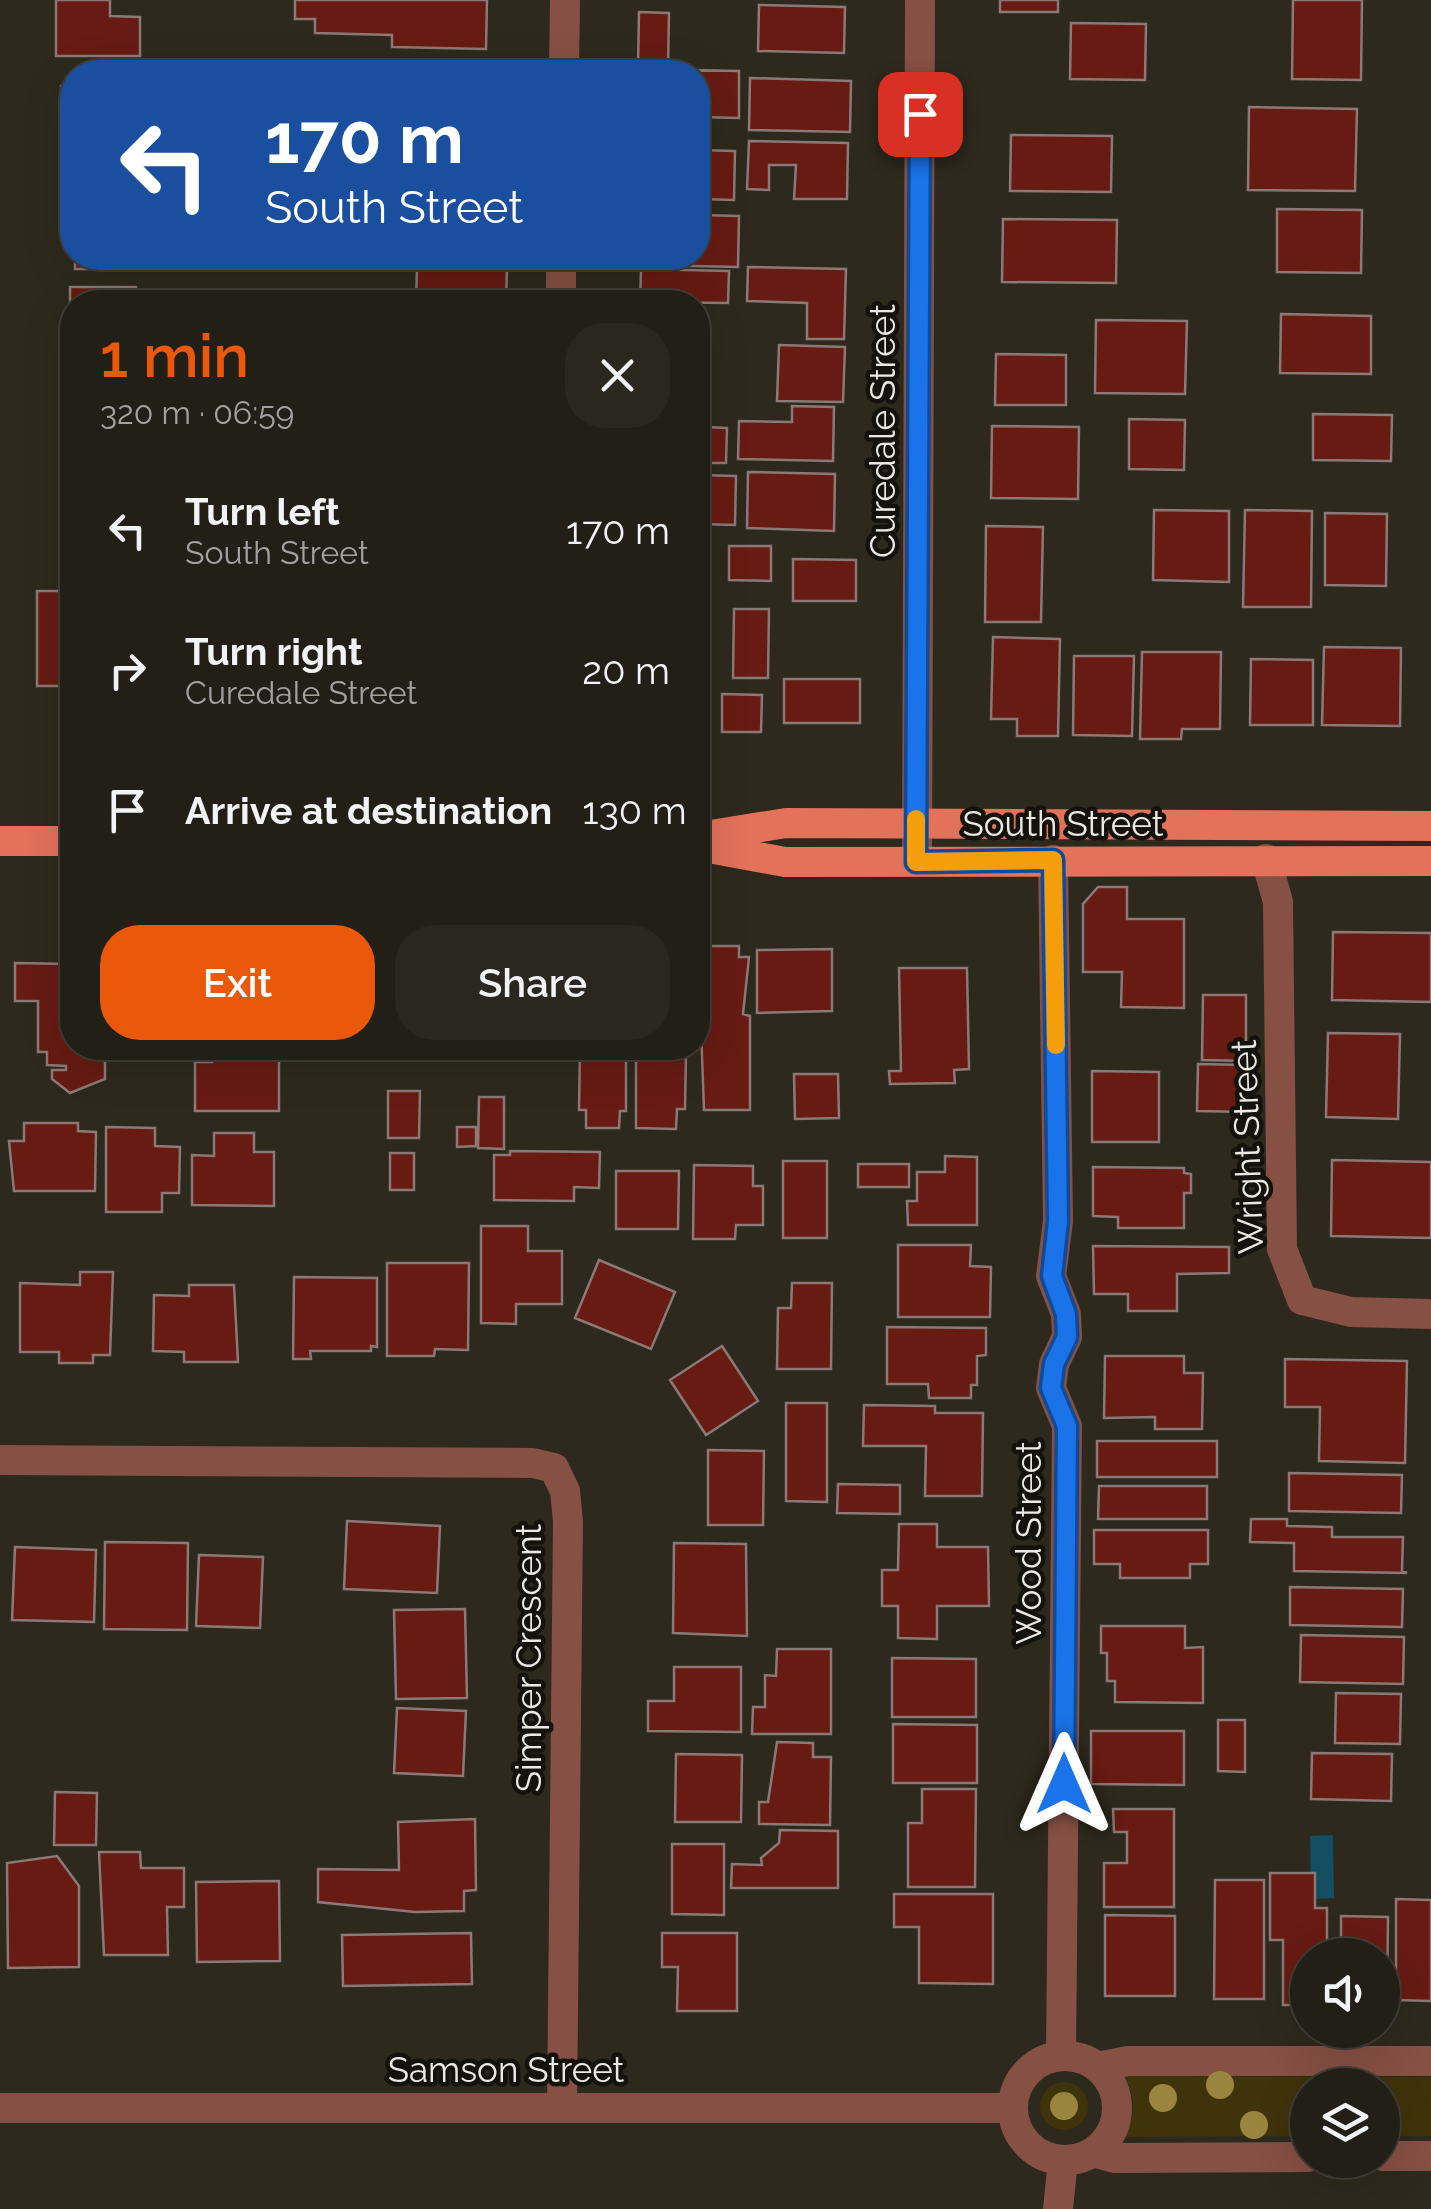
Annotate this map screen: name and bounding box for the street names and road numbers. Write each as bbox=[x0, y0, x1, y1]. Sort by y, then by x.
street label: Curedale Street bbox=[862, 304, 903, 558]
street label: South Street bbox=[963, 803, 1164, 844]
street label: Wright Street bbox=[1223, 1039, 1271, 1255]
street label: Wood Street bbox=[1008, 1441, 1049, 1645]
street label: Simper Crescent bbox=[508, 1524, 549, 1792]
street label: Samson Street bbox=[388, 2049, 625, 2090]

